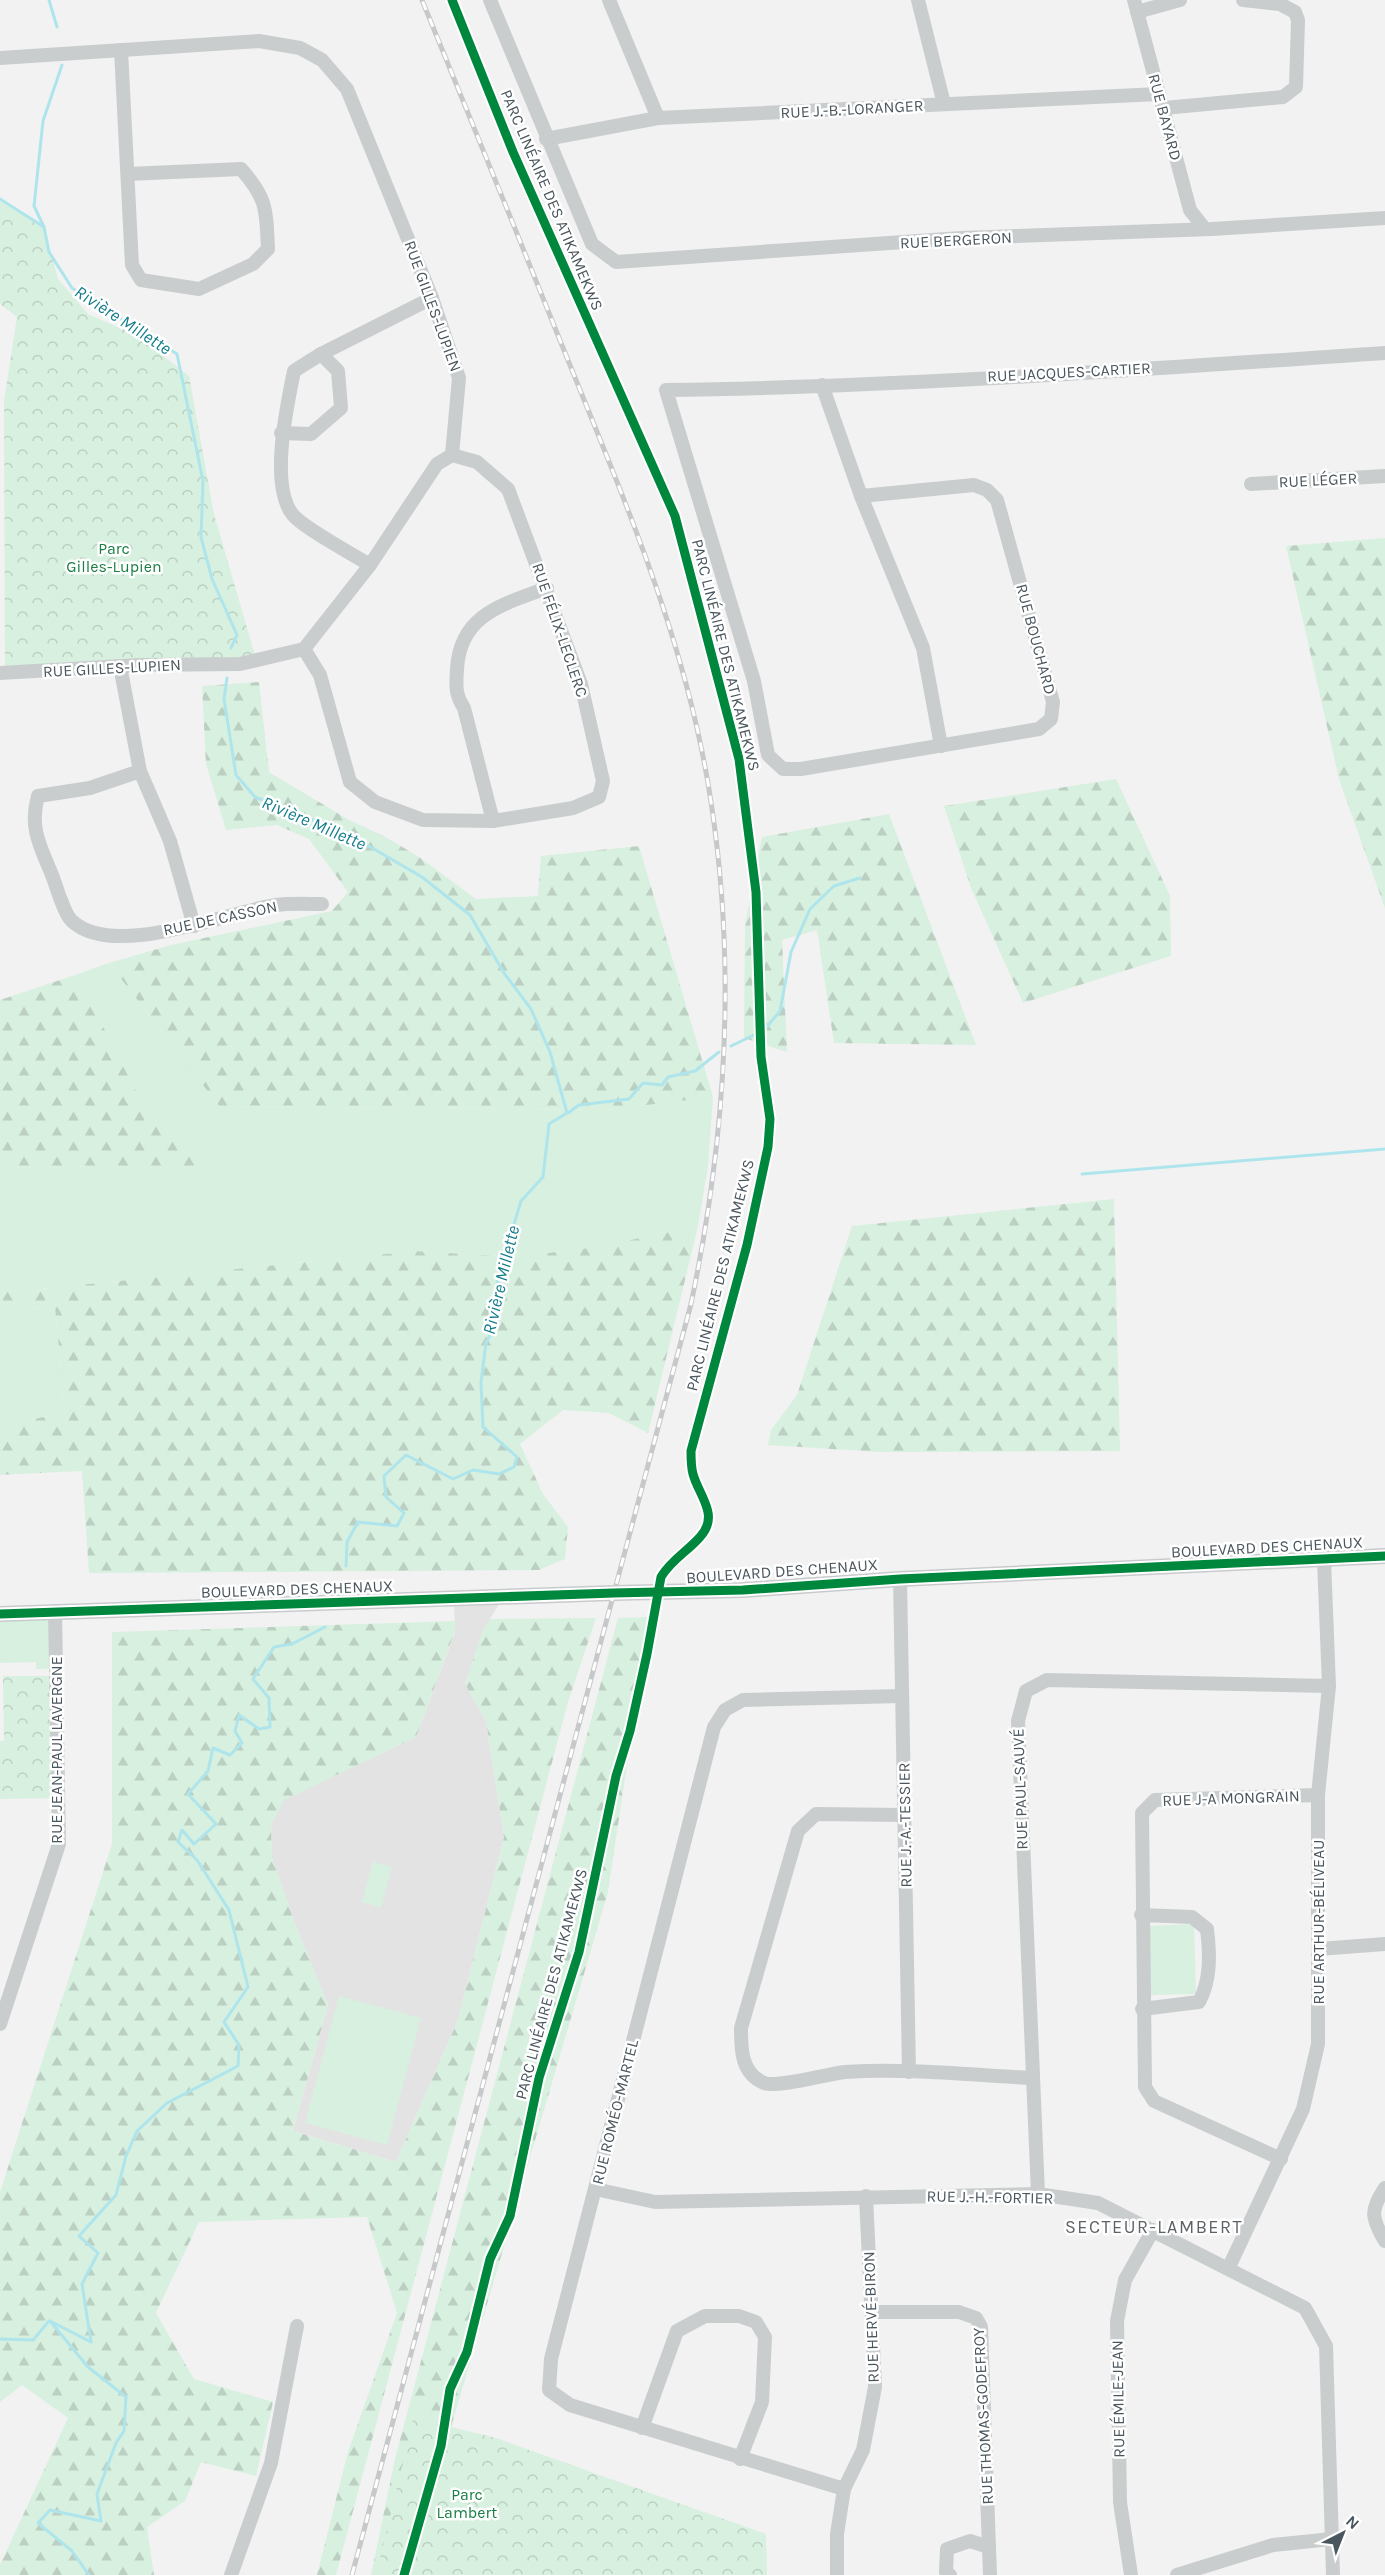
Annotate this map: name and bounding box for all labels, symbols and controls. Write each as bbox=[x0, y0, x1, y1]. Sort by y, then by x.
street label: RUE BAYARD bbox=[1144, 72, 1186, 162]
street label: PARC LINÉAIRE DES ATIKAMEKWS bbox=[497, 87, 607, 313]
street label: RUE J.-B.-LORANGER bbox=[780, 96, 924, 122]
street label: RUE BERGERON bbox=[900, 228, 1012, 252]
street label: RUE GILLES-LUPIEN bbox=[400, 238, 466, 374]
water label: Rivière Millette bbox=[70, 281, 176, 359]
street label: RUE JACQUES-CARTIER bbox=[987, 358, 1151, 386]
street label: RUE LÉGER bbox=[1278, 468, 1358, 492]
street label: PARC LINÉAIRE DES ATIKAMEKWS bbox=[688, 537, 764, 773]
park label: Parc Gilles-Lupien bbox=[66, 539, 162, 576]
street label: RUE FÉLIX-LECLERC bbox=[528, 560, 592, 700]
street label: RUE BOUCHARD bbox=[1012, 582, 1060, 696]
street label: RUE GILLES-LUPIEN bbox=[42, 655, 182, 681]
water label: Rivière Millette bbox=[259, 791, 369, 855]
street label: RUE DE CASSON bbox=[161, 897, 279, 939]
street label: PARC LINÉAIRE DES ATIKAMEKWS bbox=[682, 1157, 758, 1393]
water label: Rivière Millette bbox=[478, 1223, 524, 1337]
street label: BOULEVARD DES CHENAUX bbox=[1170, 1532, 1364, 1562]
street label: BOULEVARD DES CHENAUX bbox=[685, 1555, 879, 1587]
street label: BOULEVARD DES CHENAUX bbox=[201, 1576, 393, 1602]
street label: RUE JEAN-PAUL LAVERGNE bbox=[47, 1656, 66, 1844]
street label: RUE PAUL-SAUVÉ bbox=[1008, 1728, 1032, 1850]
street label: RUE J.-A.-TESSIER bbox=[894, 1762, 916, 1888]
street label: RUE J-A MONGRAIN bbox=[1162, 1786, 1300, 1810]
street label: RUE ARTHUR-BÉLIVEAU bbox=[1309, 1839, 1328, 2005]
street label: PARC LINÉAIRE DES ATIKAMEKWS bbox=[511, 1866, 591, 2102]
street label: RUE ROMÉO-MARTEL bbox=[588, 2037, 642, 2186]
street label: RUE J.-H.-FORTIER bbox=[926, 2186, 1054, 2208]
district label: SECTEUR-LAMBERT bbox=[1065, 2216, 1243, 2238]
street label: RUE HERVÉ-BIRON bbox=[859, 2251, 883, 2383]
street label: RUE THOMAS-GODEFROY bbox=[969, 2327, 997, 2505]
street label: RUE ÉMILE-JEAN bbox=[1107, 2340, 1129, 2458]
park label: Parc Lambert bbox=[437, 2485, 497, 2522]
north arrow bbox=[1313, 2503, 1373, 2563]
text: N bbox=[1342, 2511, 1363, 2533]

